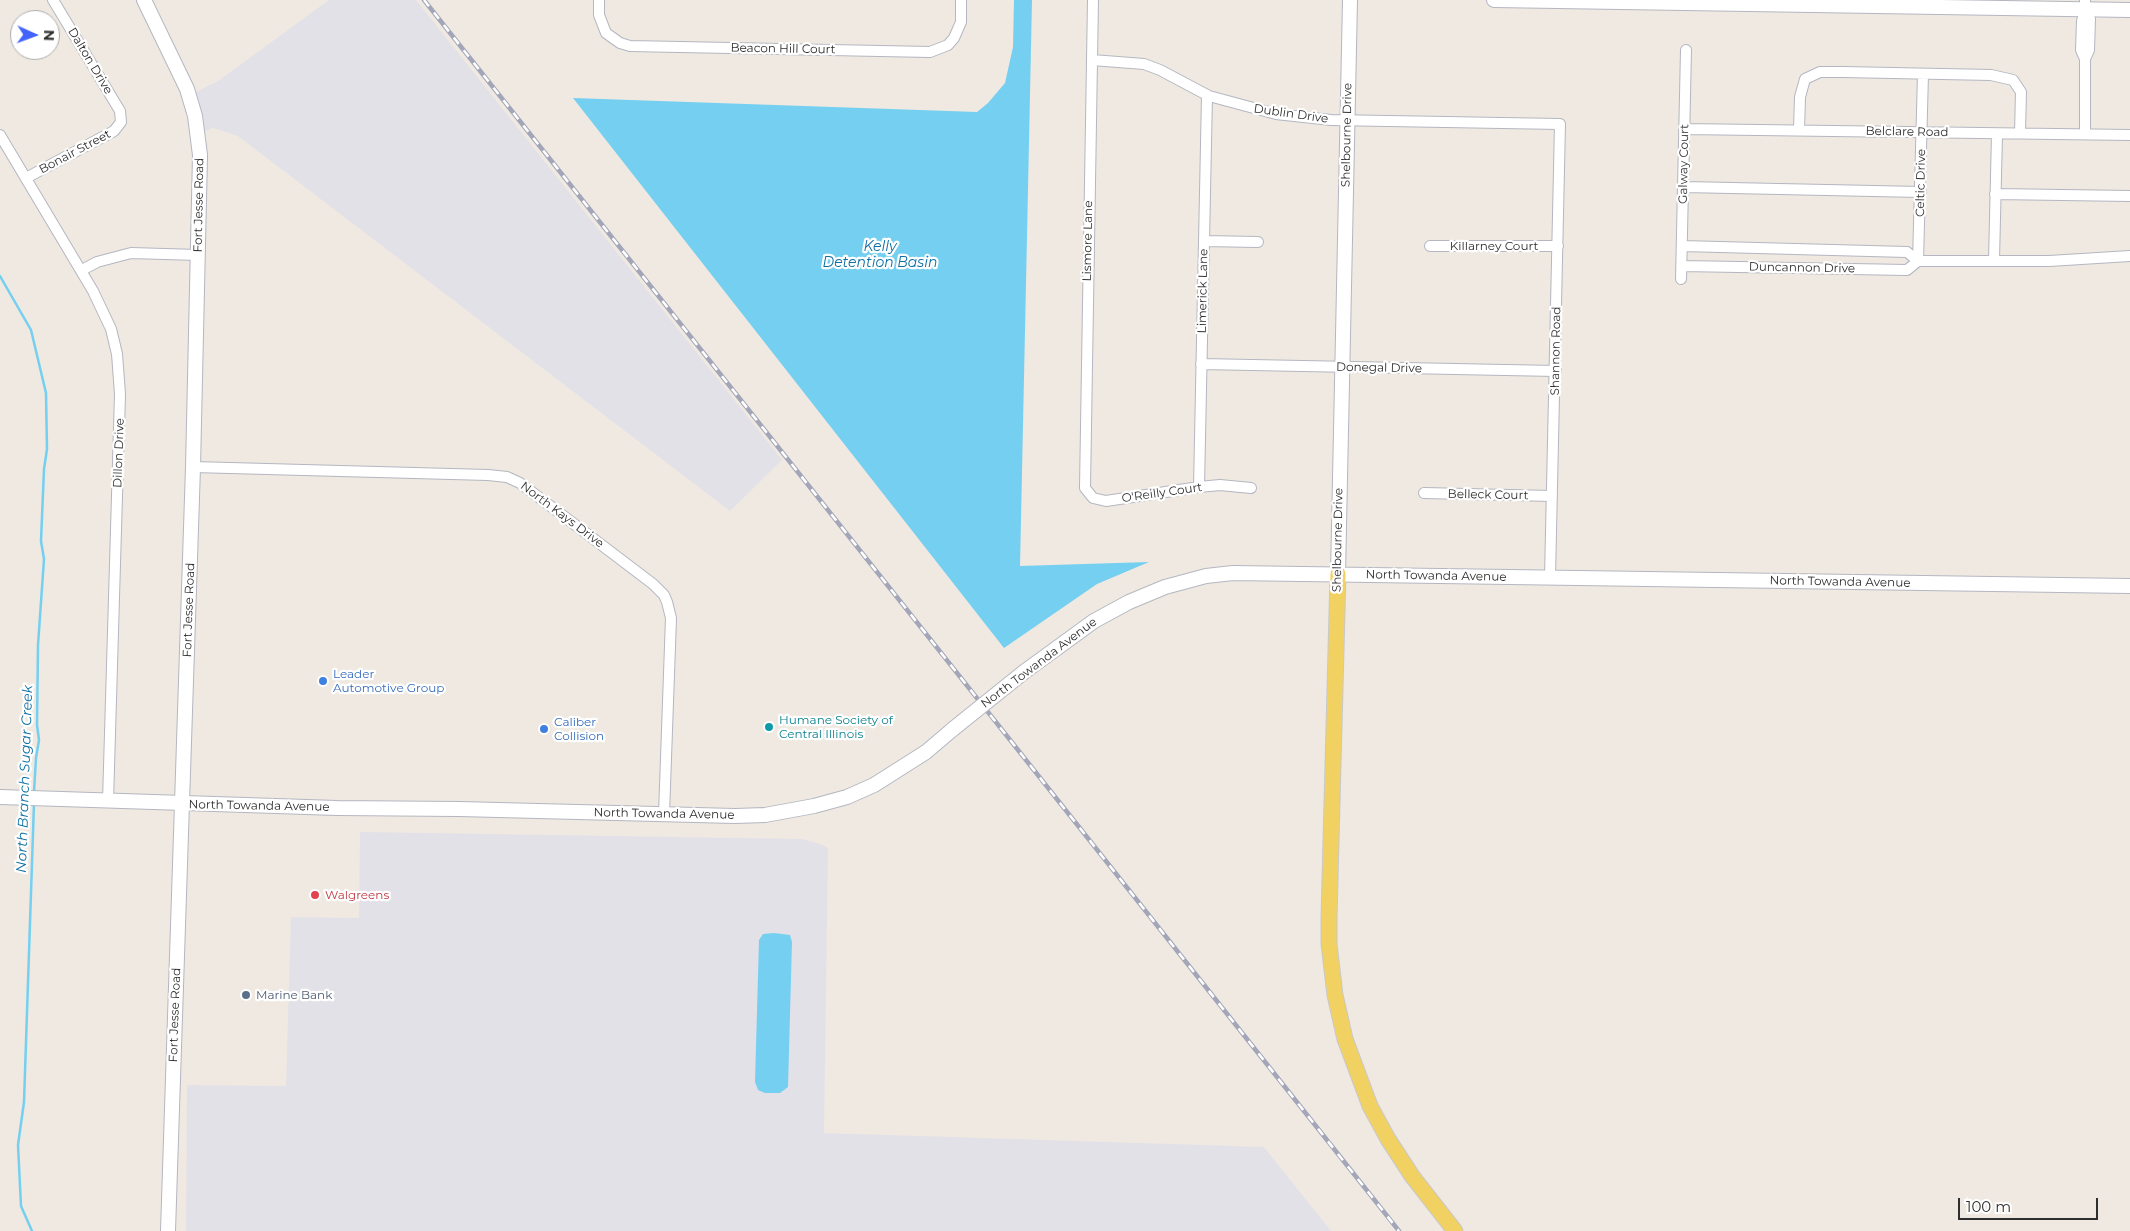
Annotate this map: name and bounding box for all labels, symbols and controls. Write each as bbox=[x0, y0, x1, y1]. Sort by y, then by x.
north arrow bbox=[10, 10, 60, 60]
street label: Dalton Drive bbox=[65, 25, 115, 97]
text: N bbox=[40, 30, 58, 41]
street label: Beacon Hill Court bbox=[730, 41, 836, 57]
street label: Shelbourne Drive bbox=[1339, 83, 1355, 187]
street label: Dublin Drive bbox=[1253, 102, 1329, 126]
street label: Galway Court bbox=[1676, 124, 1692, 204]
street label: Belclare Road bbox=[1865, 124, 1949, 140]
street label: Bonair Street bbox=[37, 127, 113, 177]
street label: Celtic Drive bbox=[1913, 149, 1929, 217]
street label: Fort Jesse Road bbox=[191, 158, 207, 252]
street label: Lismore Lane bbox=[1080, 200, 1096, 282]
water label: Kelly Detention Basin bbox=[823, 239, 937, 272]
street label: Killarney Court bbox=[1450, 239, 1538, 253]
street label: Limerick Lane bbox=[1195, 249, 1211, 333]
street label: Duncannon Drive bbox=[1749, 260, 1855, 276]
street label: Shannon Road bbox=[1548, 306, 1564, 396]
street label: Donegal Drive bbox=[1336, 360, 1422, 376]
street label: Dillon Drive bbox=[111, 418, 127, 488]
street label: North Kays Drive bbox=[518, 479, 606, 551]
street label: O'Reilly Court bbox=[1121, 480, 1203, 506]
street label: Belleck Court bbox=[1448, 487, 1528, 503]
street label: Shelbourne Drive bbox=[1330, 488, 1346, 592]
street label: Fort Jesse Road bbox=[180, 562, 198, 658]
street label: North Towanda Avenue bbox=[1365, 568, 1507, 584]
street label: North Towanda Avenue bbox=[1769, 574, 1911, 590]
street label: North Towanda Avenue bbox=[978, 615, 1100, 711]
place label: Leader Automotive Group bbox=[333, 667, 444, 695]
marker: Leader Automotive Group bbox=[317, 675, 329, 687]
water label: North Branch Sugar Creek bbox=[13, 685, 37, 873]
place label: Humane Society of Central Illinois bbox=[779, 713, 893, 741]
place label: Caliber Collision bbox=[554, 715, 604, 743]
marker: Humane Society of Central Illinois bbox=[763, 721, 775, 733]
marker: Caliber Collision bbox=[538, 723, 550, 735]
street label: North Towanda Avenue bbox=[188, 798, 330, 814]
street label: North Towanda Avenue bbox=[593, 806, 735, 822]
place label: Walgreens bbox=[325, 888, 389, 902]
marker: Walgreens bbox=[309, 889, 321, 901]
street label: Fort Jesse Road bbox=[166, 967, 184, 1063]
place label: Marine Bank bbox=[256, 988, 332, 1002]
marker: Marine Bank bbox=[240, 989, 252, 1001]
scale bar bbox=[1960, 1188, 2100, 1220]
text: 100 m bbox=[1966, 1197, 2011, 1216]

